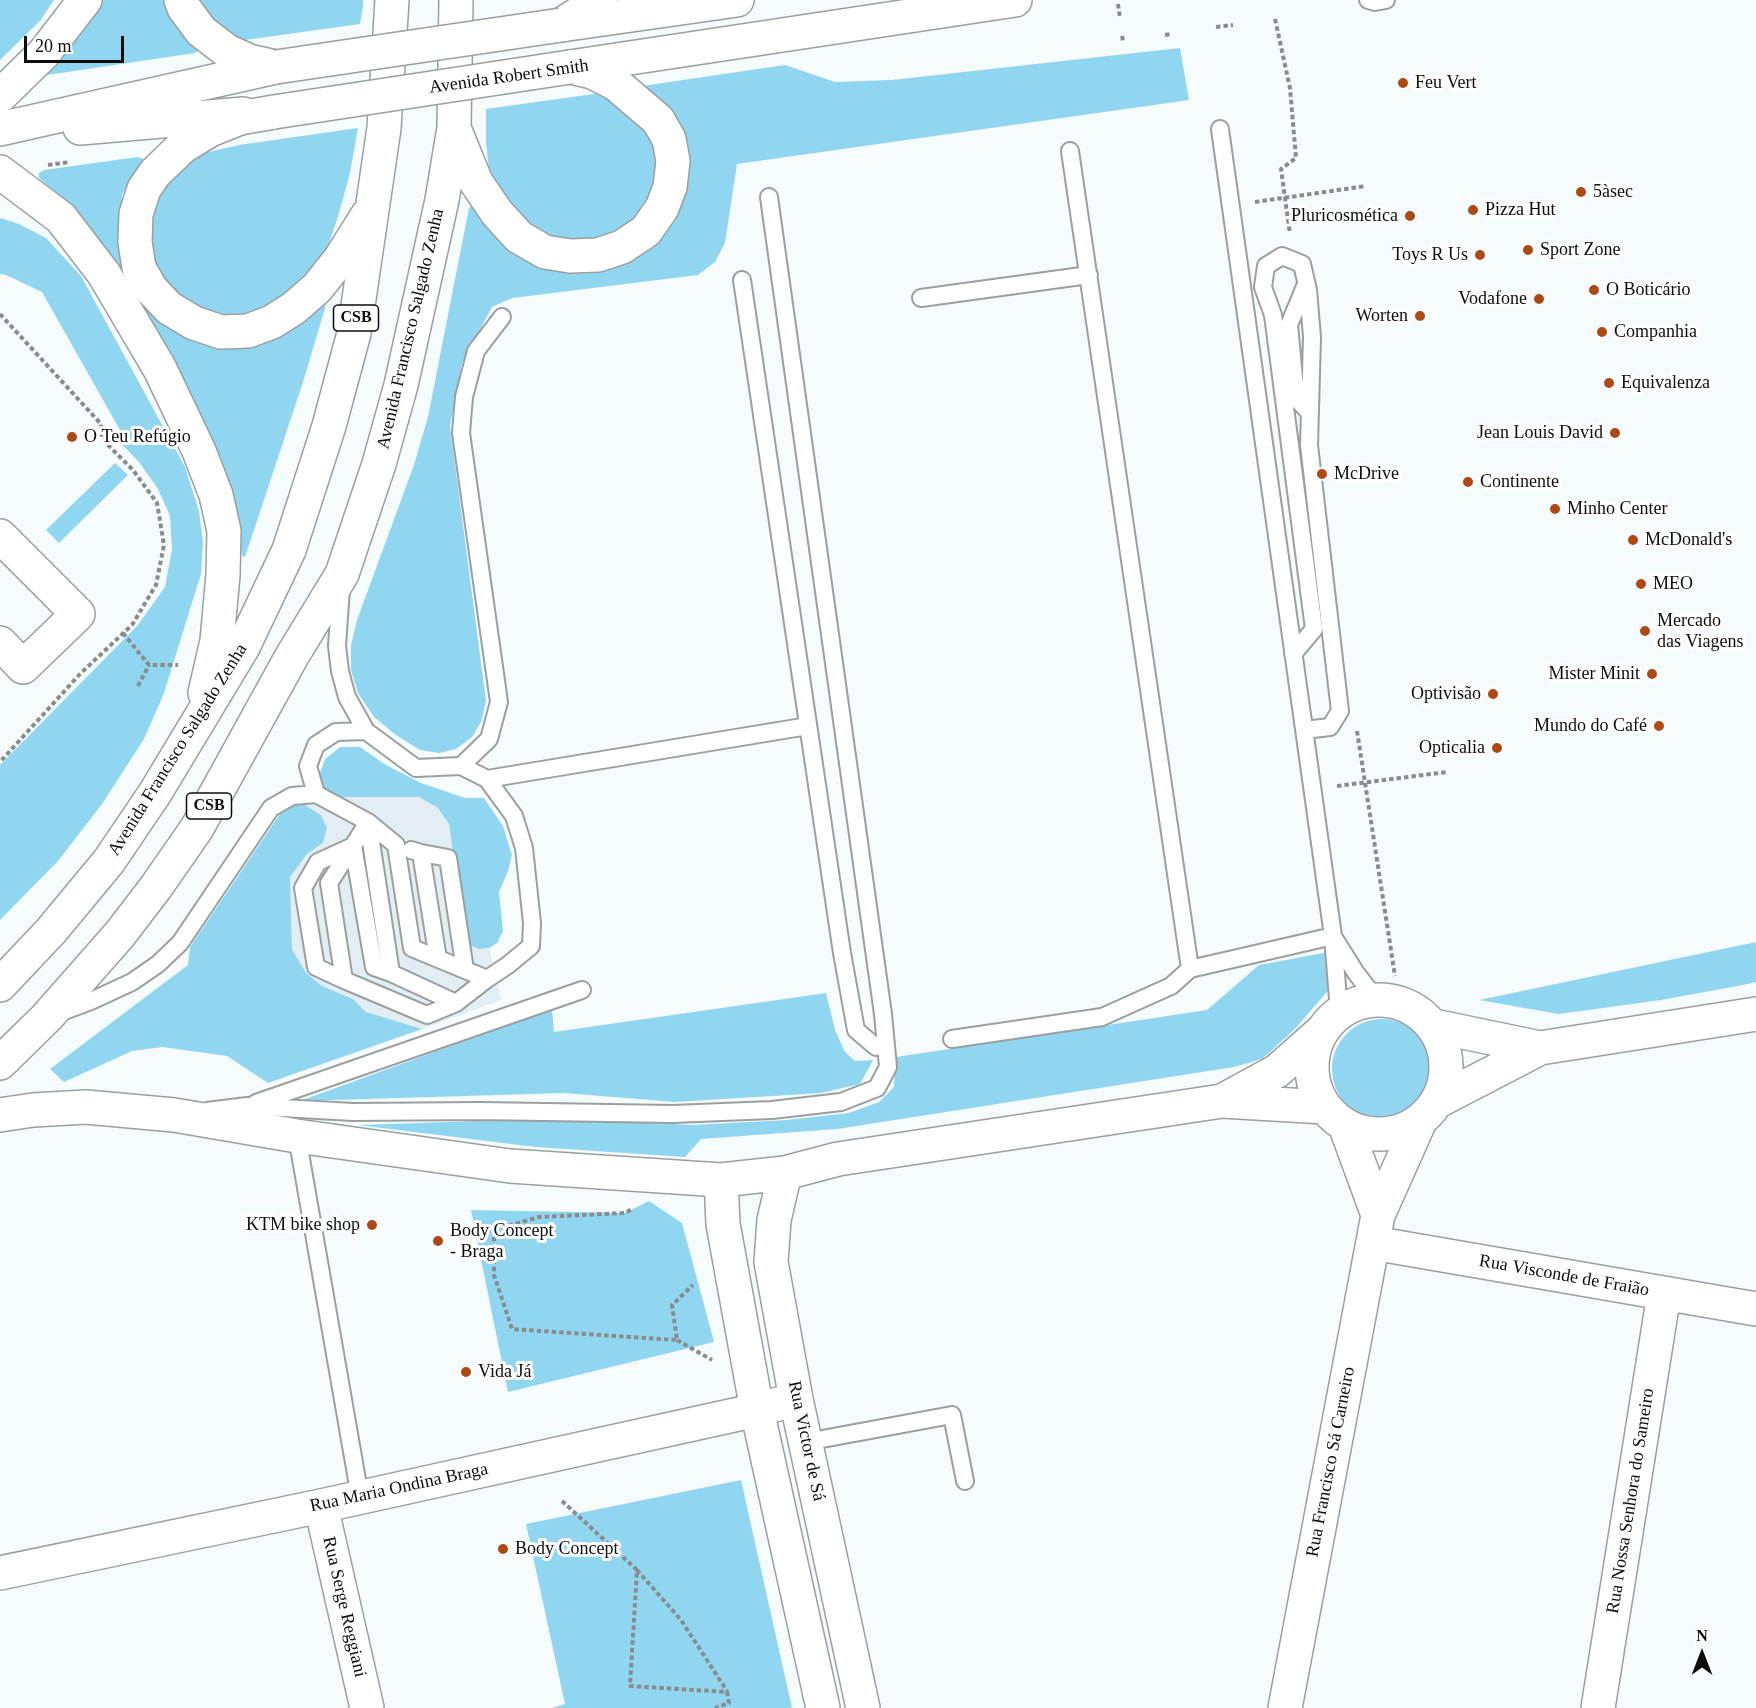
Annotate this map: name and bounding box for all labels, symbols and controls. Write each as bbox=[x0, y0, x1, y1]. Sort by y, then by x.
scale bar bbox=[27, 24, 128, 62]
text: 20 m bbox=[35, 36, 72, 56]
street label: Avenida Robert Smith bbox=[428, 55, 590, 99]
place label: Feu Vert bbox=[1415, 72, 1476, 94]
marker: Feu Vert bbox=[1396, 76, 1410, 90]
place label: 5àsec bbox=[1593, 181, 1633, 203]
marker: 5àsec bbox=[1574, 185, 1588, 199]
place label: Pizza Hut bbox=[1485, 199, 1555, 221]
marker: Pizza Hut bbox=[1466, 203, 1480, 217]
place label: Pluricosmética bbox=[1291, 205, 1398, 227]
street label: Avenida Francisco Salgado Zenha bbox=[373, 207, 449, 451]
marker: Pluricosmética bbox=[1403, 209, 1417, 223]
place label: Sport Zone bbox=[1540, 239, 1620, 261]
marker: Sport Zone bbox=[1521, 243, 1535, 257]
place label: Toys R Us bbox=[1392, 244, 1468, 266]
marker: Toys R Us bbox=[1473, 248, 1487, 262]
place label: O Boticário bbox=[1606, 279, 1690, 301]
marker: O Boticário bbox=[1587, 283, 1601, 297]
place label: Vodafone bbox=[1458, 288, 1527, 310]
marker: Vodafone bbox=[1532, 292, 1546, 306]
road number: CSB bbox=[334, 305, 378, 331]
place label: Worten bbox=[1355, 305, 1408, 327]
marker: Worten bbox=[1413, 309, 1427, 323]
place label: Companhia bbox=[1614, 321, 1697, 343]
marker: Companhia bbox=[1595, 325, 1609, 339]
place label: Equivalenza bbox=[1621, 372, 1710, 394]
marker: Equivalenza bbox=[1602, 376, 1616, 390]
place label: Jean Louis David bbox=[1477, 422, 1603, 444]
place label: O Teu Refúgio bbox=[84, 426, 191, 448]
marker: Jean Louis David bbox=[1608, 426, 1622, 440]
marker: O Teu Refúgio bbox=[65, 430, 79, 444]
place label: McDrive bbox=[1334, 463, 1399, 485]
marker: McDrive bbox=[1315, 467, 1329, 481]
place label: Continente bbox=[1480, 471, 1559, 493]
marker: Continente bbox=[1461, 475, 1475, 489]
place label: Minho Center bbox=[1567, 498, 1667, 520]
marker: Minho Center bbox=[1548, 502, 1562, 516]
place label: McDonald's bbox=[1645, 529, 1732, 551]
marker: McDonald's bbox=[1626, 533, 1640, 547]
place label: MEO bbox=[1653, 573, 1693, 595]
marker: MEO bbox=[1634, 577, 1648, 591]
place label: Mercado das Viagens bbox=[1657, 610, 1743, 652]
marker: Mercado das Viagens bbox=[1638, 624, 1652, 638]
street label: Avenida Francisco Salgado Zenha bbox=[104, 640, 252, 860]
place label: Mister Minit bbox=[1548, 663, 1640, 685]
marker: Mister Minit bbox=[1645, 667, 1659, 681]
place label: Optivisão bbox=[1411, 683, 1481, 705]
marker: Optivisão bbox=[1486, 687, 1500, 701]
place label: Mundo do Café bbox=[1534, 715, 1647, 737]
marker: Mundo do Café bbox=[1652, 719, 1666, 733]
place label: Opticalia bbox=[1419, 737, 1485, 759]
marker: Opticalia bbox=[1490, 741, 1504, 755]
road number: CSB bbox=[186, 793, 232, 819]
place label: KTM bike shop bbox=[246, 1214, 360, 1236]
marker: KTM bike shop bbox=[365, 1218, 379, 1232]
place label: Body Concept - Braga bbox=[450, 1220, 553, 1262]
marker: Body Concept - Braga bbox=[431, 1234, 445, 1248]
street label: Rua Visconde de Fraião bbox=[1477, 1250, 1651, 1302]
place label: Vida Já bbox=[478, 1361, 531, 1383]
marker: Vida Já bbox=[459, 1365, 473, 1379]
street label: Rua Francisco Sá Carneiro bbox=[1302, 1365, 1360, 1559]
street label: Rua Victor de Sá bbox=[783, 1379, 829, 1503]
street label: Rua Nossa Senhora do Sameiro bbox=[1603, 1387, 1659, 1615]
street label: Rua Maria Ondina Braga bbox=[308, 1459, 490, 1517]
street label: Rua Serge Reggiani bbox=[317, 1535, 371, 1679]
place label: Body Concept bbox=[515, 1538, 618, 1560]
marker: Body Concept bbox=[496, 1542, 510, 1556]
north arrow bbox=[1672, 1624, 1732, 1684]
text: N bbox=[1696, 1627, 1708, 1644]

